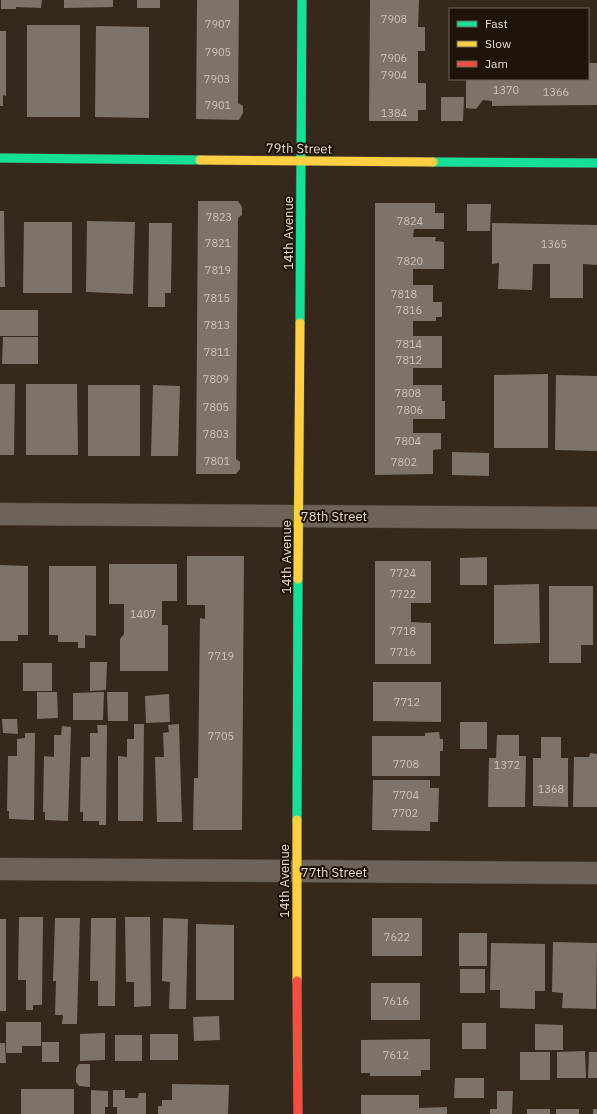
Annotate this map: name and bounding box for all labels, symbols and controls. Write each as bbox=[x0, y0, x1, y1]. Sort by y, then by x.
legend bbox=[449, 8, 589, 80]
house number: 7908 bbox=[381, 12, 407, 26]
text: Fast bbox=[485, 16, 508, 31]
house number: 7907 bbox=[205, 17, 231, 31]
text: Slow bbox=[485, 36, 511, 51]
house number: 7905 bbox=[205, 45, 231, 59]
house number: 7906 bbox=[381, 51, 407, 65]
text: Jam bbox=[485, 56, 508, 71]
house number: 7904 bbox=[381, 68, 408, 82]
house number: 7903 bbox=[204, 72, 230, 86]
house number: 1370 bbox=[493, 83, 519, 97]
house number: 1366 bbox=[543, 85, 569, 99]
house number: 7901 bbox=[205, 98, 232, 112]
house number: 1384 bbox=[381, 106, 408, 120]
street label: 79th Street bbox=[266, 139, 332, 158]
street label: 14th Avenue bbox=[280, 196, 297, 270]
house number: 7823 bbox=[206, 210, 232, 224]
house number: 7824 bbox=[397, 214, 424, 228]
house number: 7821 bbox=[205, 236, 232, 250]
house number: 1365 bbox=[541, 237, 567, 251]
house number: 7820 bbox=[397, 254, 423, 268]
house number: 7819 bbox=[205, 263, 231, 277]
house number: 7818 bbox=[391, 287, 417, 301]
house number: 7815 bbox=[204, 291, 230, 305]
house number: 7816 bbox=[396, 303, 422, 317]
house number: 7813 bbox=[204, 318, 230, 332]
house number: 7814 bbox=[396, 337, 423, 351]
house number: 7811 bbox=[204, 345, 231, 359]
house number: 7812 bbox=[396, 353, 422, 367]
house number: 7809 bbox=[203, 372, 229, 386]
house number: 7808 bbox=[395, 386, 421, 400]
house number: 7805 bbox=[203, 400, 229, 414]
house number: 7806 bbox=[397, 403, 423, 417]
house number: 7803 bbox=[203, 427, 229, 441]
house number: 7804 bbox=[395, 434, 422, 448]
house number: 7801 bbox=[204, 454, 231, 468]
house number: 7802 bbox=[391, 455, 417, 469]
street label: 78th Street bbox=[301, 508, 367, 525]
street label: 14th Avenue bbox=[278, 520, 295, 594]
house number: 7724 bbox=[390, 566, 417, 580]
house number: 7722 bbox=[390, 587, 416, 601]
house number: 1407 bbox=[130, 607, 156, 621]
house number: 7718 bbox=[390, 624, 416, 638]
house number: 7716 bbox=[390, 645, 416, 659]
house number: 7719 bbox=[208, 649, 234, 663]
house number: 7712 bbox=[394, 695, 420, 709]
house number: 7705 bbox=[208, 729, 234, 743]
house number: 7708 bbox=[393, 757, 419, 771]
house number: 1372 bbox=[494, 758, 520, 772]
house number: 1368 bbox=[538, 782, 564, 796]
house number: 7704 bbox=[393, 788, 420, 802]
house number: 7702 bbox=[392, 806, 418, 820]
street label: 14th Avenue bbox=[276, 844, 293, 918]
street label: 77th Street bbox=[301, 864, 367, 881]
house number: 7622 bbox=[384, 930, 410, 944]
house number: 7616 bbox=[383, 994, 409, 1008]
house number: 7612 bbox=[383, 1048, 409, 1062]

